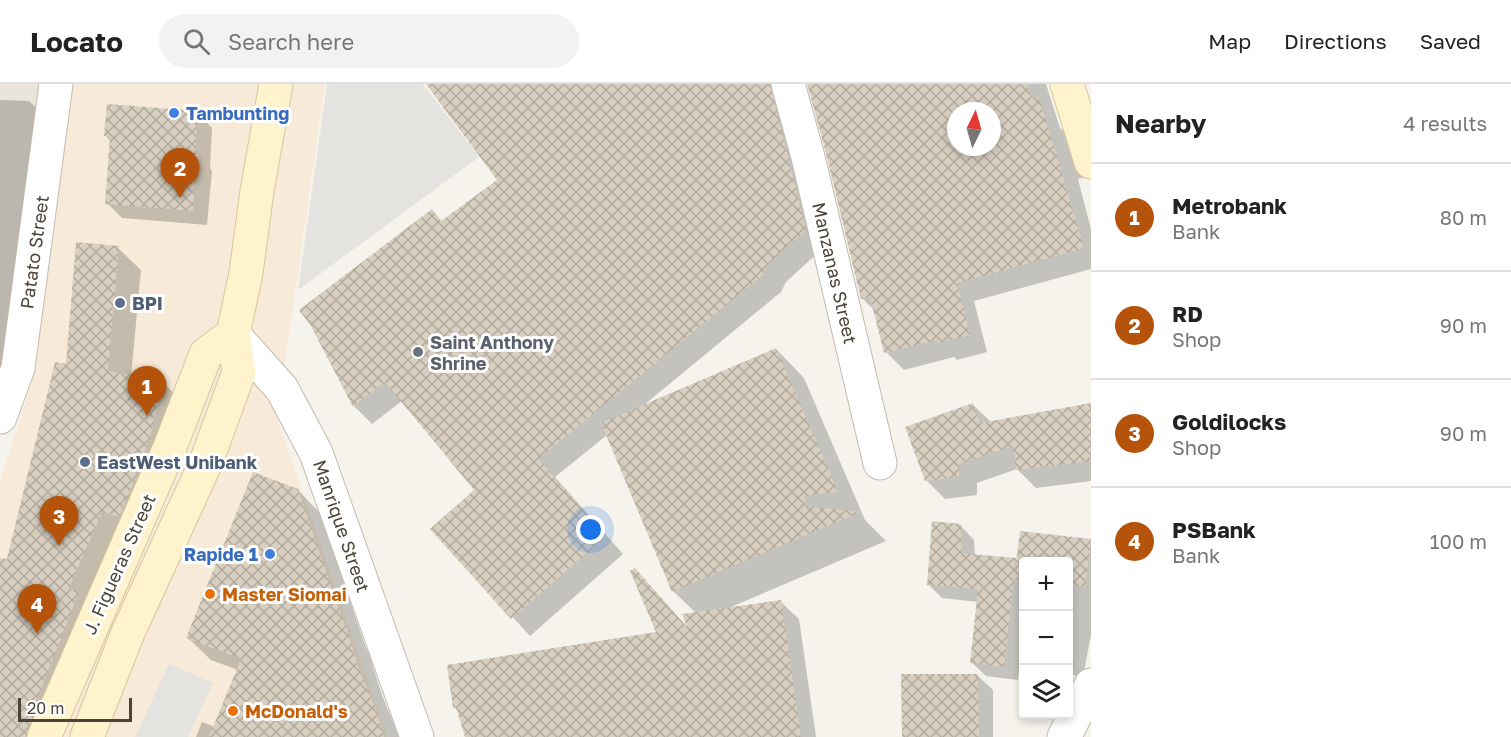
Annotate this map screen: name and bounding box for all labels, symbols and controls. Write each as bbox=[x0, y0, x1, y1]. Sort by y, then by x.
search box bbox=[159, 14, 579, 68]
text: Locato bbox=[30, 25, 123, 58]
icon: search bbox=[180, 25, 213, 58]
text: Search here bbox=[228, 28, 354, 55]
text: Map bbox=[1208, 28, 1251, 54]
text: Directions bbox=[1284, 28, 1387, 54]
text: Saved bbox=[1420, 28, 1481, 54]
place label: Tambunting bbox=[186, 102, 289, 124]
north arrow bbox=[947, 102, 1001, 156]
marker: Tambunting bbox=[167, 106, 181, 120]
text: Nearby bbox=[1115, 108, 1206, 139]
text: 4 results bbox=[1403, 111, 1487, 135]
pin: 2 bbox=[160, 148, 200, 198]
text: Metrobank bbox=[1172, 192, 1287, 219]
street label: Patato Street bbox=[15, 194, 53, 310]
street label: Manzanas Street bbox=[808, 200, 862, 346]
text: 1 bbox=[1129, 205, 1140, 229]
text: 80 m bbox=[1440, 205, 1487, 229]
text: Bank bbox=[1172, 219, 1220, 243]
place label: BPI bbox=[132, 292, 163, 314]
marker: BPI bbox=[113, 296, 127, 310]
text: RD bbox=[1172, 300, 1203, 327]
text: 2 bbox=[1128, 313, 1141, 337]
text: 90 m bbox=[1440, 313, 1487, 337]
text: Shop bbox=[1172, 327, 1221, 351]
place label: Saint Anthony Shrine bbox=[430, 331, 554, 374]
marker: Saint Anthony Shrine bbox=[411, 345, 425, 359]
pin: 1 bbox=[128, 366, 166, 416]
text: Goldilocks bbox=[1172, 408, 1286, 435]
text: 3 bbox=[1128, 421, 1141, 445]
text: 90 m bbox=[1440, 421, 1487, 445]
text: Shop bbox=[1172, 435, 1221, 459]
place label: EastWest Unibank bbox=[97, 451, 258, 473]
marker: EastWest Unibank bbox=[78, 455, 92, 469]
street label: Manrique Street bbox=[309, 457, 375, 595]
street label: J. Figueras Street bbox=[78, 490, 160, 638]
pin: 3 bbox=[40, 496, 78, 546]
your location bbox=[576, 515, 605, 544]
text: PSBank bbox=[1172, 516, 1256, 543]
text: 4 bbox=[1128, 529, 1141, 553]
text: 100 m bbox=[1430, 529, 1487, 553]
place label: Rapide 1 bbox=[184, 543, 258, 565]
text: Bank bbox=[1172, 543, 1220, 567]
marker: Rapide 1 bbox=[263, 547, 277, 561]
map controls bbox=[1019, 557, 1073, 719]
button: + bbox=[1019, 557, 1073, 611]
place label: Master Siomai bbox=[222, 583, 347, 605]
pin: 4 bbox=[18, 584, 57, 634]
marker: Master Siomai bbox=[203, 587, 217, 601]
button: − bbox=[1019, 611, 1073, 665]
button: layers bbox=[1019, 665, 1073, 719]
scale bar bbox=[18, 695, 132, 722]
text: 20 m bbox=[27, 698, 64, 718]
place label: McDonald's bbox=[245, 700, 348, 722]
marker: McDonald's bbox=[226, 704, 240, 718]

